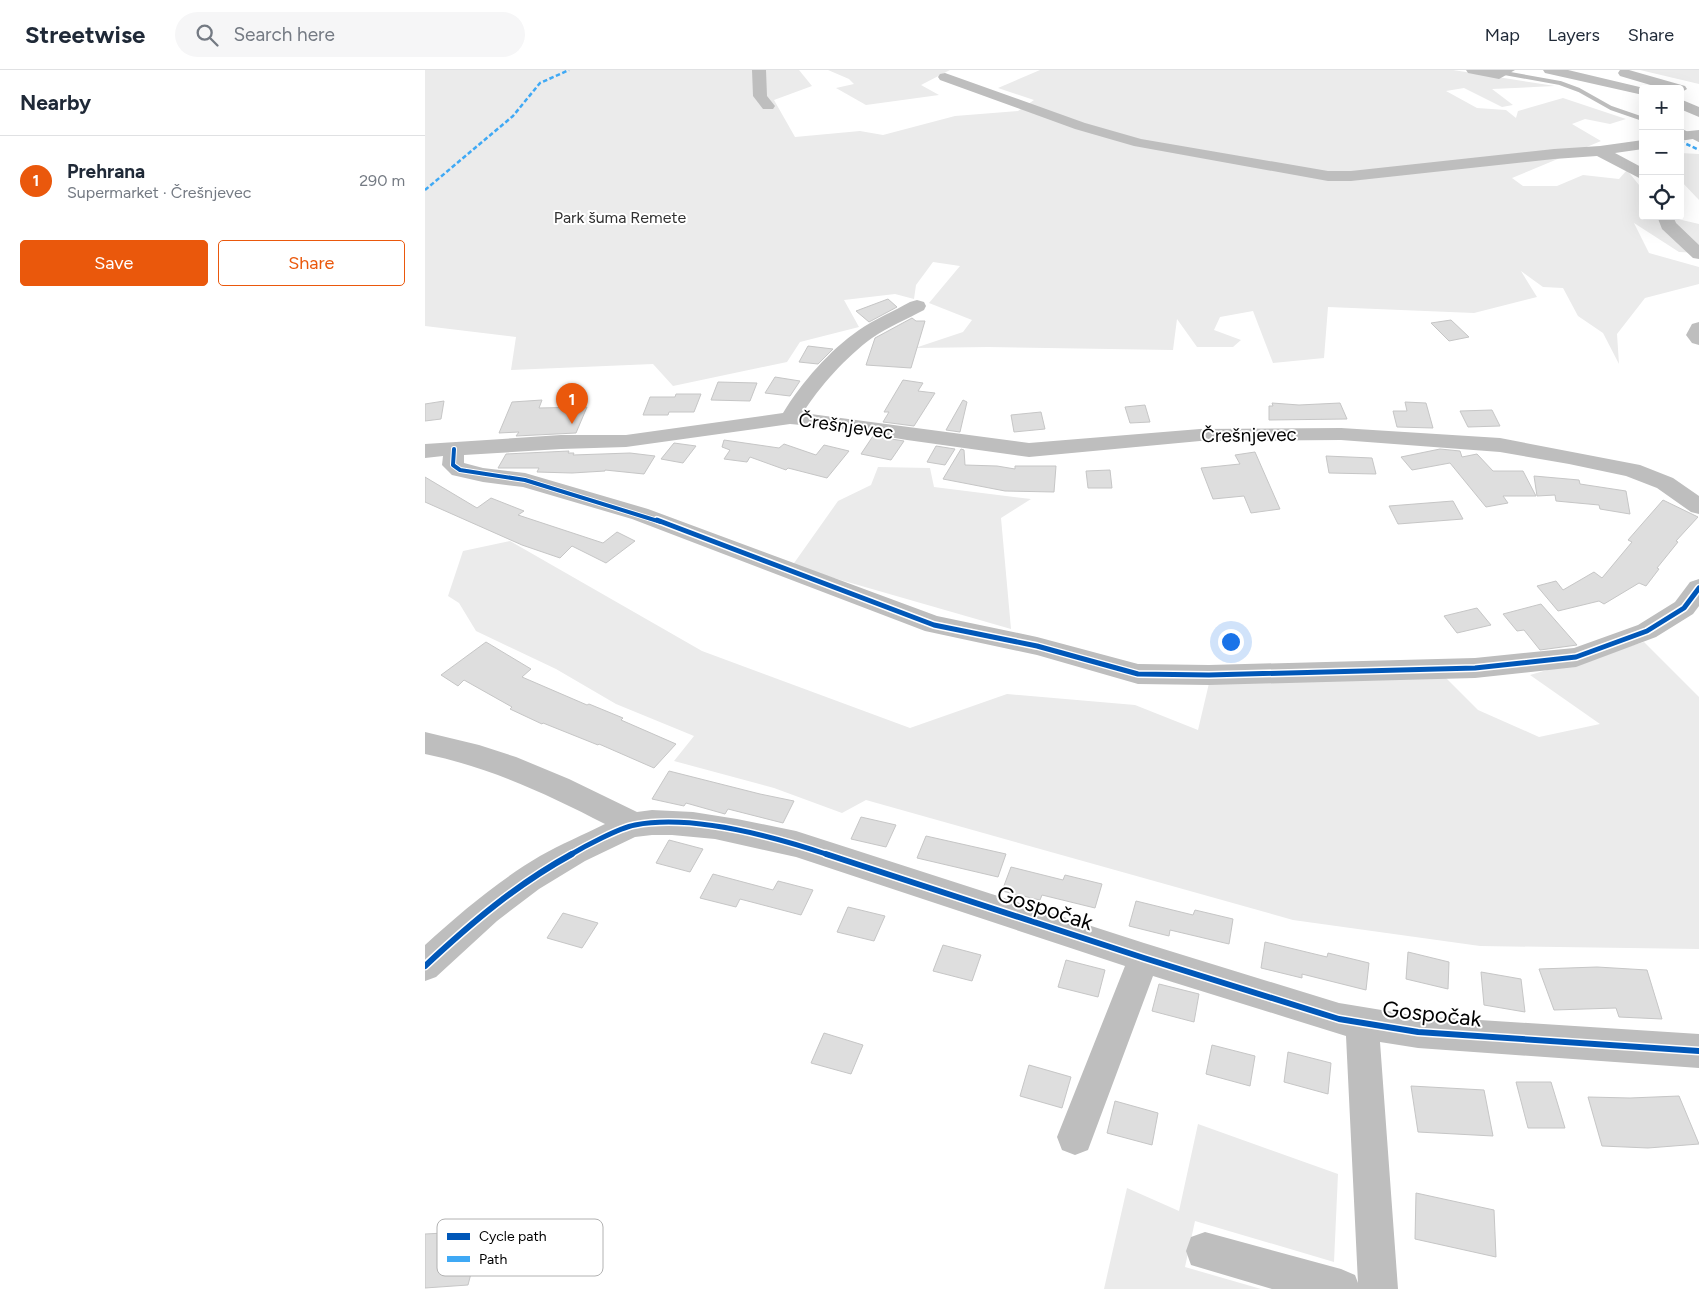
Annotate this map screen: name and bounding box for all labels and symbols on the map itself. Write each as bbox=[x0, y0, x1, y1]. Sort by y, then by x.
park label: Park šuma Remete bbox=[554, 208, 686, 227]
pin: 1 bbox=[556, 383, 588, 424]
street label: Črešnjevec bbox=[797, 408, 895, 444]
street label: Črešnjevec bbox=[1201, 423, 1297, 447]
your location bbox=[1218, 629, 1244, 655]
street label: Gospočak bbox=[994, 880, 1097, 936]
street label: Gospočak bbox=[1381, 995, 1483, 1033]
legend bbox=[437, 1219, 603, 1276]
text: Cycle path bbox=[479, 1228, 547, 1245]
text: Path bbox=[479, 1251, 507, 1268]

